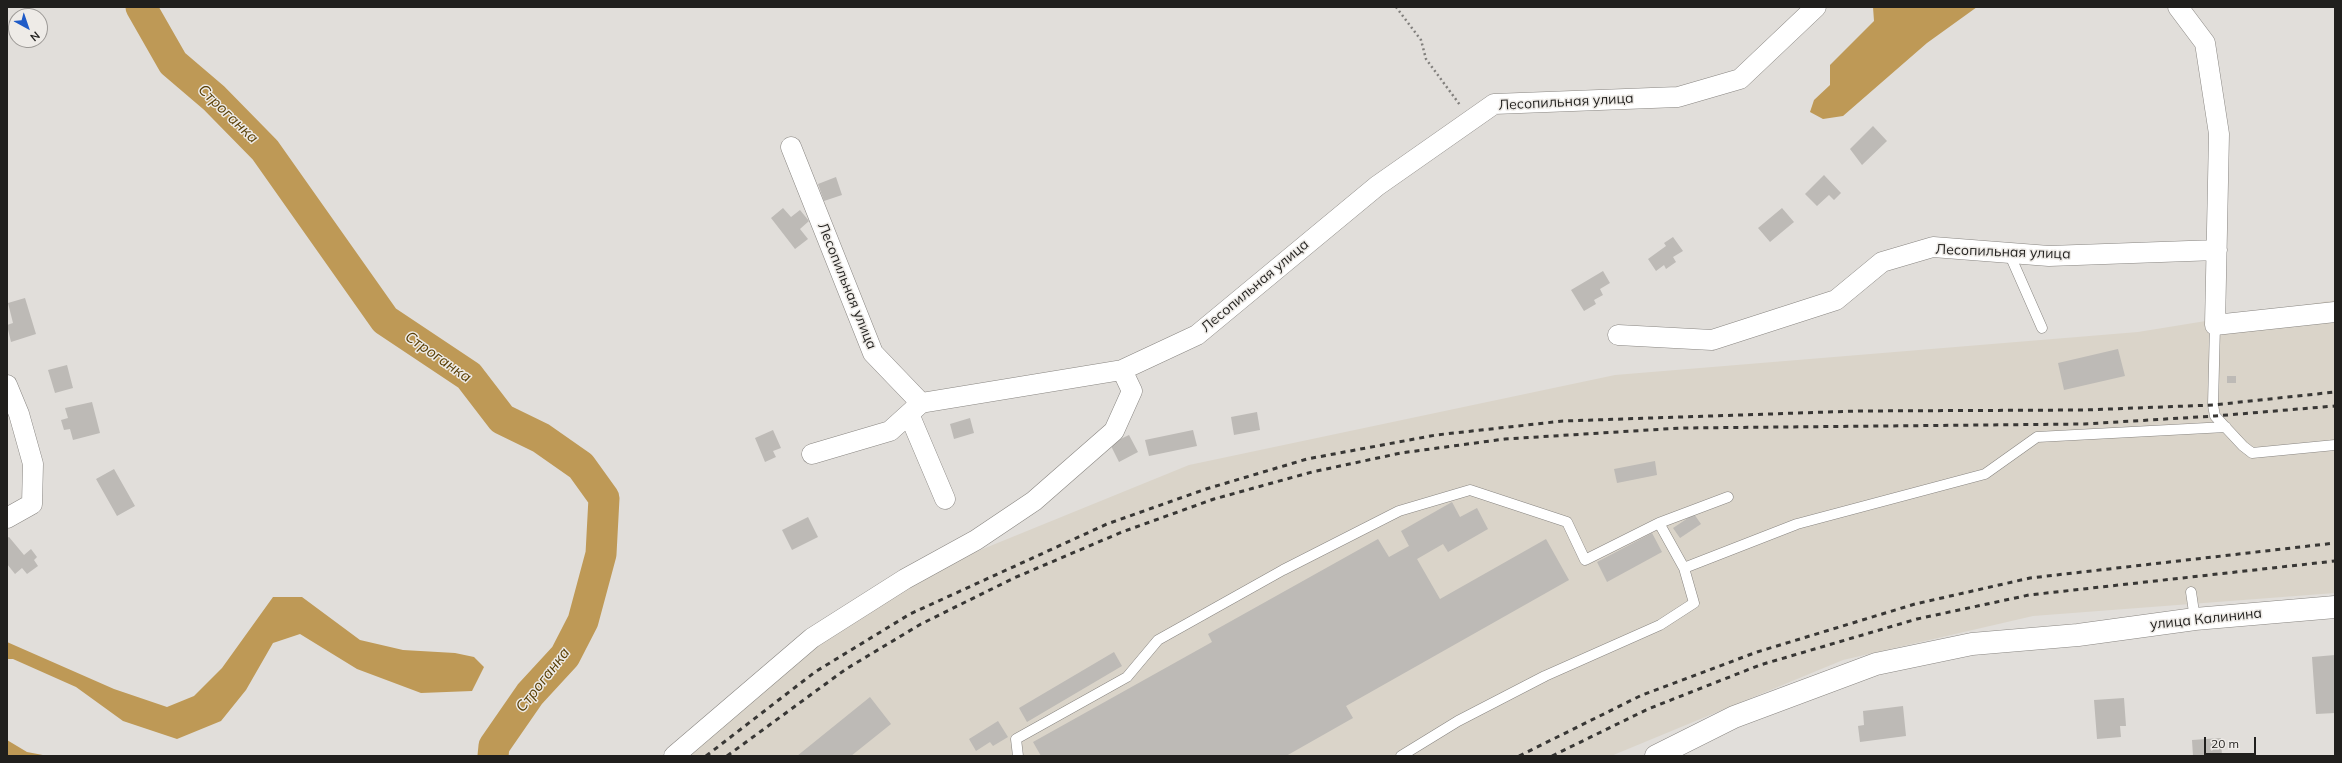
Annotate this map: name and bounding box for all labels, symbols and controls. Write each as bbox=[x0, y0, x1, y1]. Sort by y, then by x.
north arrow bbox=[8, 8, 48, 48]
text: N bbox=[27, 28, 43, 44]
water label: Строганка bbox=[194, 81, 262, 147]
street label: Лесопильная улица bbox=[1498, 90, 1634, 114]
street label: Лесопильная улица bbox=[814, 220, 880, 352]
street label: Лесопильная улица bbox=[1198, 236, 1312, 336]
street label: Лесопильная улица bbox=[1935, 241, 2071, 263]
water label: Строганка bbox=[401, 328, 475, 386]
street label: улица Калинина bbox=[2149, 605, 2263, 633]
water label: Строганка bbox=[512, 644, 574, 716]
scale bar bbox=[2206, 729, 2258, 755]
text: 20 m bbox=[2211, 736, 2239, 751]

